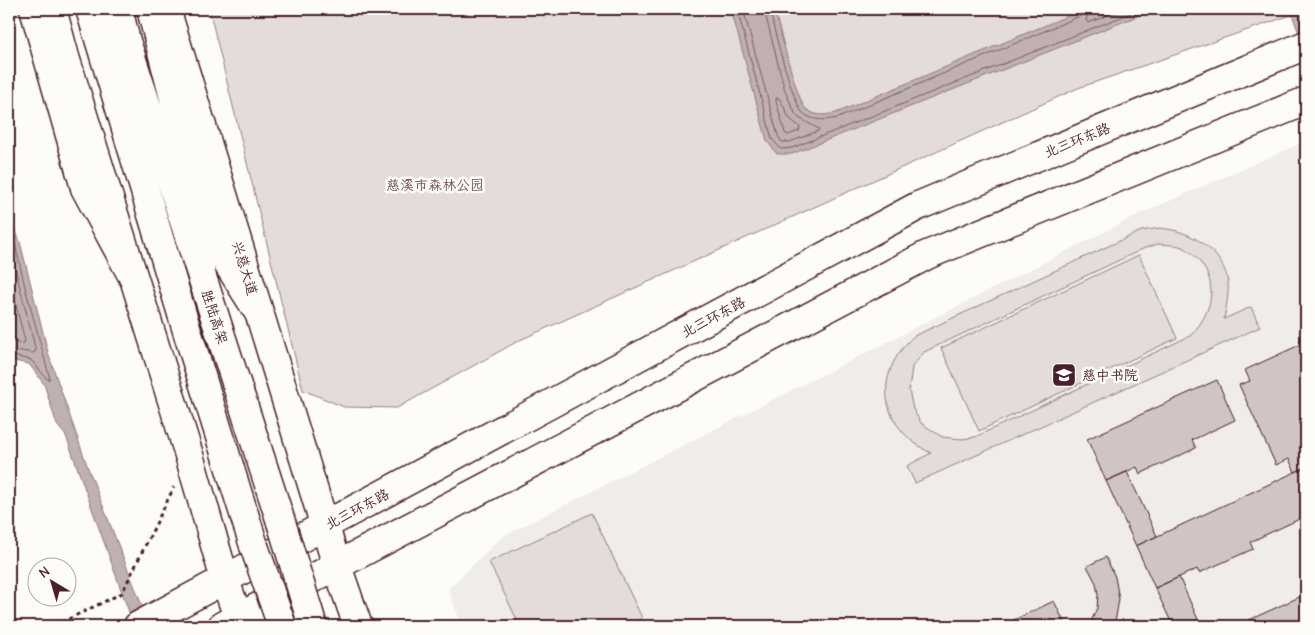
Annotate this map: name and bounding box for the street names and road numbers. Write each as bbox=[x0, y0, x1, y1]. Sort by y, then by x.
street label: 北三环东路 bbox=[1042, 119, 1113, 161]
street label: 兴慈大道 bbox=[228, 239, 261, 297]
street label: 胜陆高架 bbox=[198, 288, 231, 346]
street label: 北三环东路 bbox=[678, 294, 748, 341]
street label: 北三环东路 bbox=[322, 486, 392, 533]

